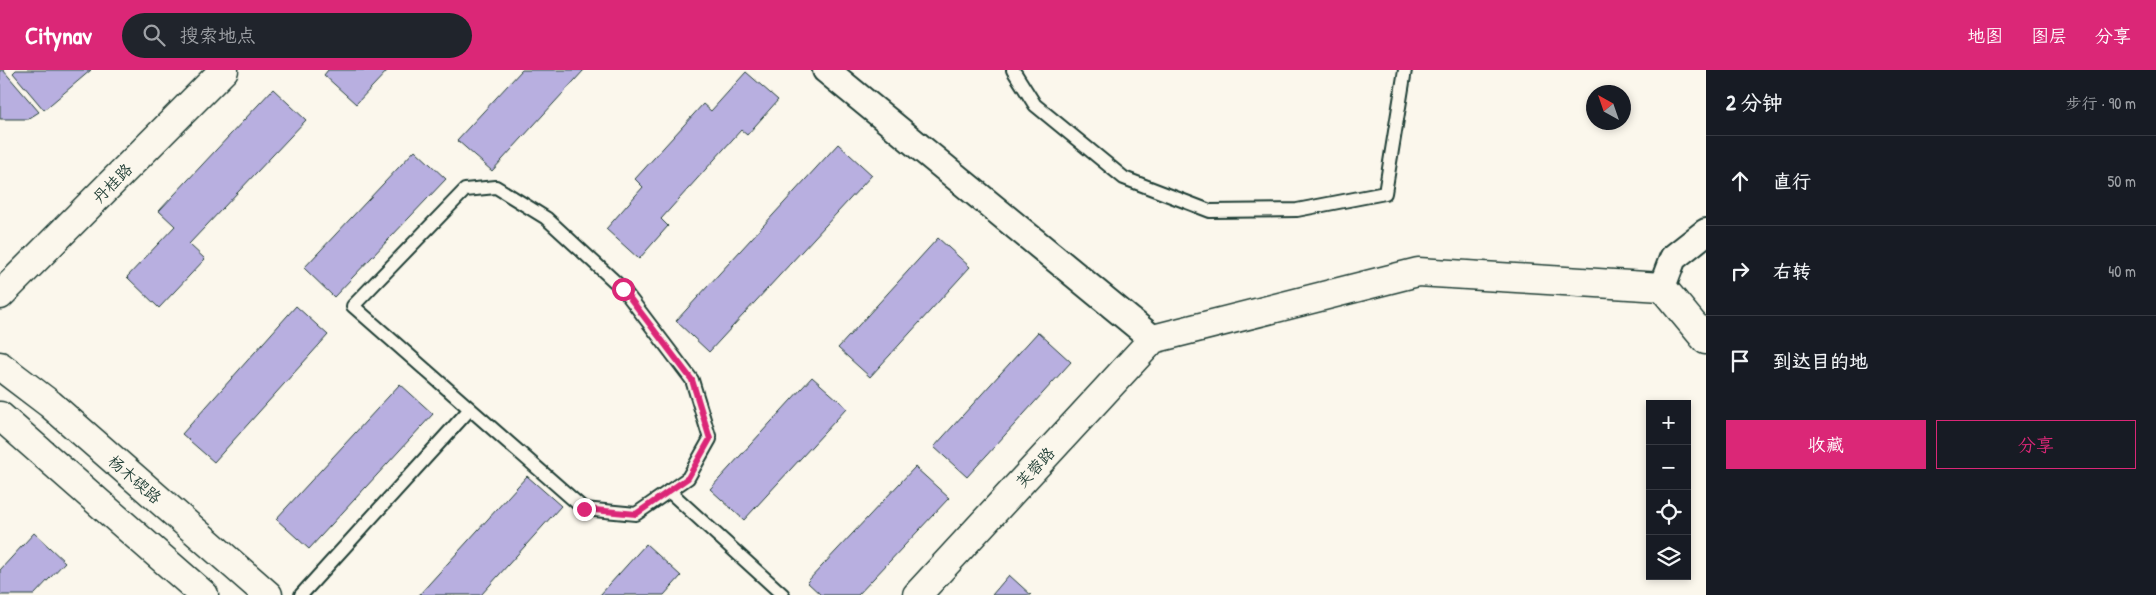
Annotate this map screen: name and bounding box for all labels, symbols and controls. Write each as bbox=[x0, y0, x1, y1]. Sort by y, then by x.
search box bbox=[122, 13, 472, 58]
text: Citynav bbox=[25, 19, 92, 51]
icon: search bbox=[140, 21, 168, 49]
text: 搜索地点 bbox=[180, 22, 256, 48]
text: 地图 bbox=[1967, 23, 2003, 48]
text: 图层 bbox=[2031, 23, 2067, 48]
text: 分享 bbox=[2095, 23, 2131, 48]
north arrow bbox=[1586, 85, 1631, 130]
text: 2 分钟 bbox=[1726, 88, 1783, 117]
text: 步行 · 90 m bbox=[2066, 92, 2136, 114]
street label: 丹桂路 bbox=[87, 158, 137, 208]
icon: ahead bbox=[1726, 167, 1754, 195]
text: 直行 bbox=[1773, 168, 1811, 194]
text: 50 m bbox=[2108, 170, 2136, 192]
icon: right bbox=[1726, 257, 1754, 285]
text: 右转 bbox=[1773, 258, 1811, 284]
text: 40 m bbox=[2108, 260, 2136, 282]
route start bbox=[612, 278, 635, 301]
icon: arrive bbox=[1726, 347, 1754, 375]
text: 到达目的地 bbox=[1773, 348, 1868, 374]
map controls bbox=[1646, 400, 1691, 580]
button: + bbox=[1646, 400, 1691, 445]
button: 收藏 bbox=[1726, 420, 1926, 469]
button: 分享 bbox=[1936, 420, 2136, 469]
street label: 芙蓉路 bbox=[1011, 442, 1059, 492]
button: − bbox=[1646, 445, 1691, 490]
street label: 杨木碶路 bbox=[104, 450, 166, 508]
button: locate bbox=[1646, 490, 1691, 535]
route end bbox=[573, 498, 596, 521]
button: layers bbox=[1646, 535, 1691, 580]

